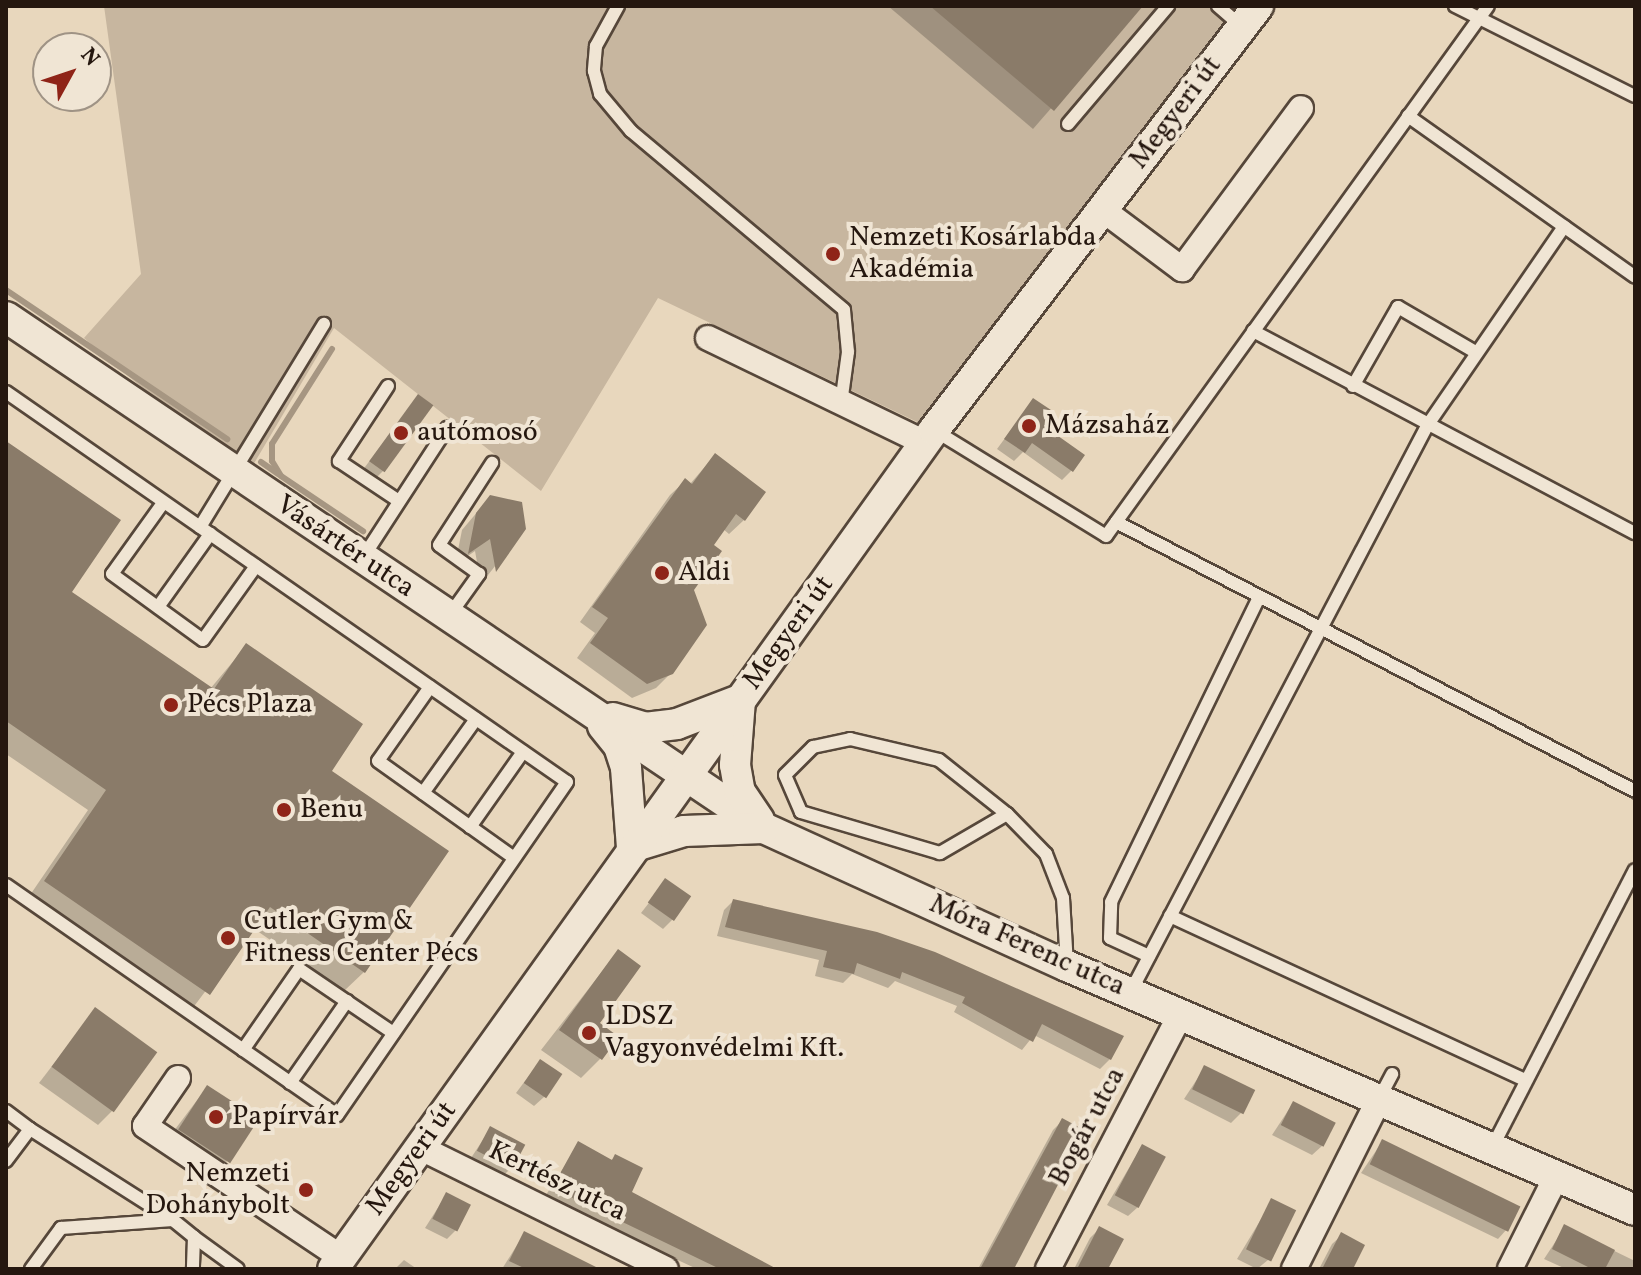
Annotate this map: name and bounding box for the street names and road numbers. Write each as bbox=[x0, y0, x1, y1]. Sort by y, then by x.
street label: Megyeri út bbox=[1123, 50, 1229, 176]
street label: Vásártér utca bbox=[269, 488, 421, 606]
street label: Megyeri út bbox=[736, 569, 842, 697]
street label: Móra Ferenc utca bbox=[924, 888, 1130, 1004]
street label: Bogár utca bbox=[1043, 1062, 1133, 1192]
street label: Megyeri út bbox=[359, 1095, 465, 1223]
street label: Kertész utca bbox=[483, 1134, 631, 1230]

